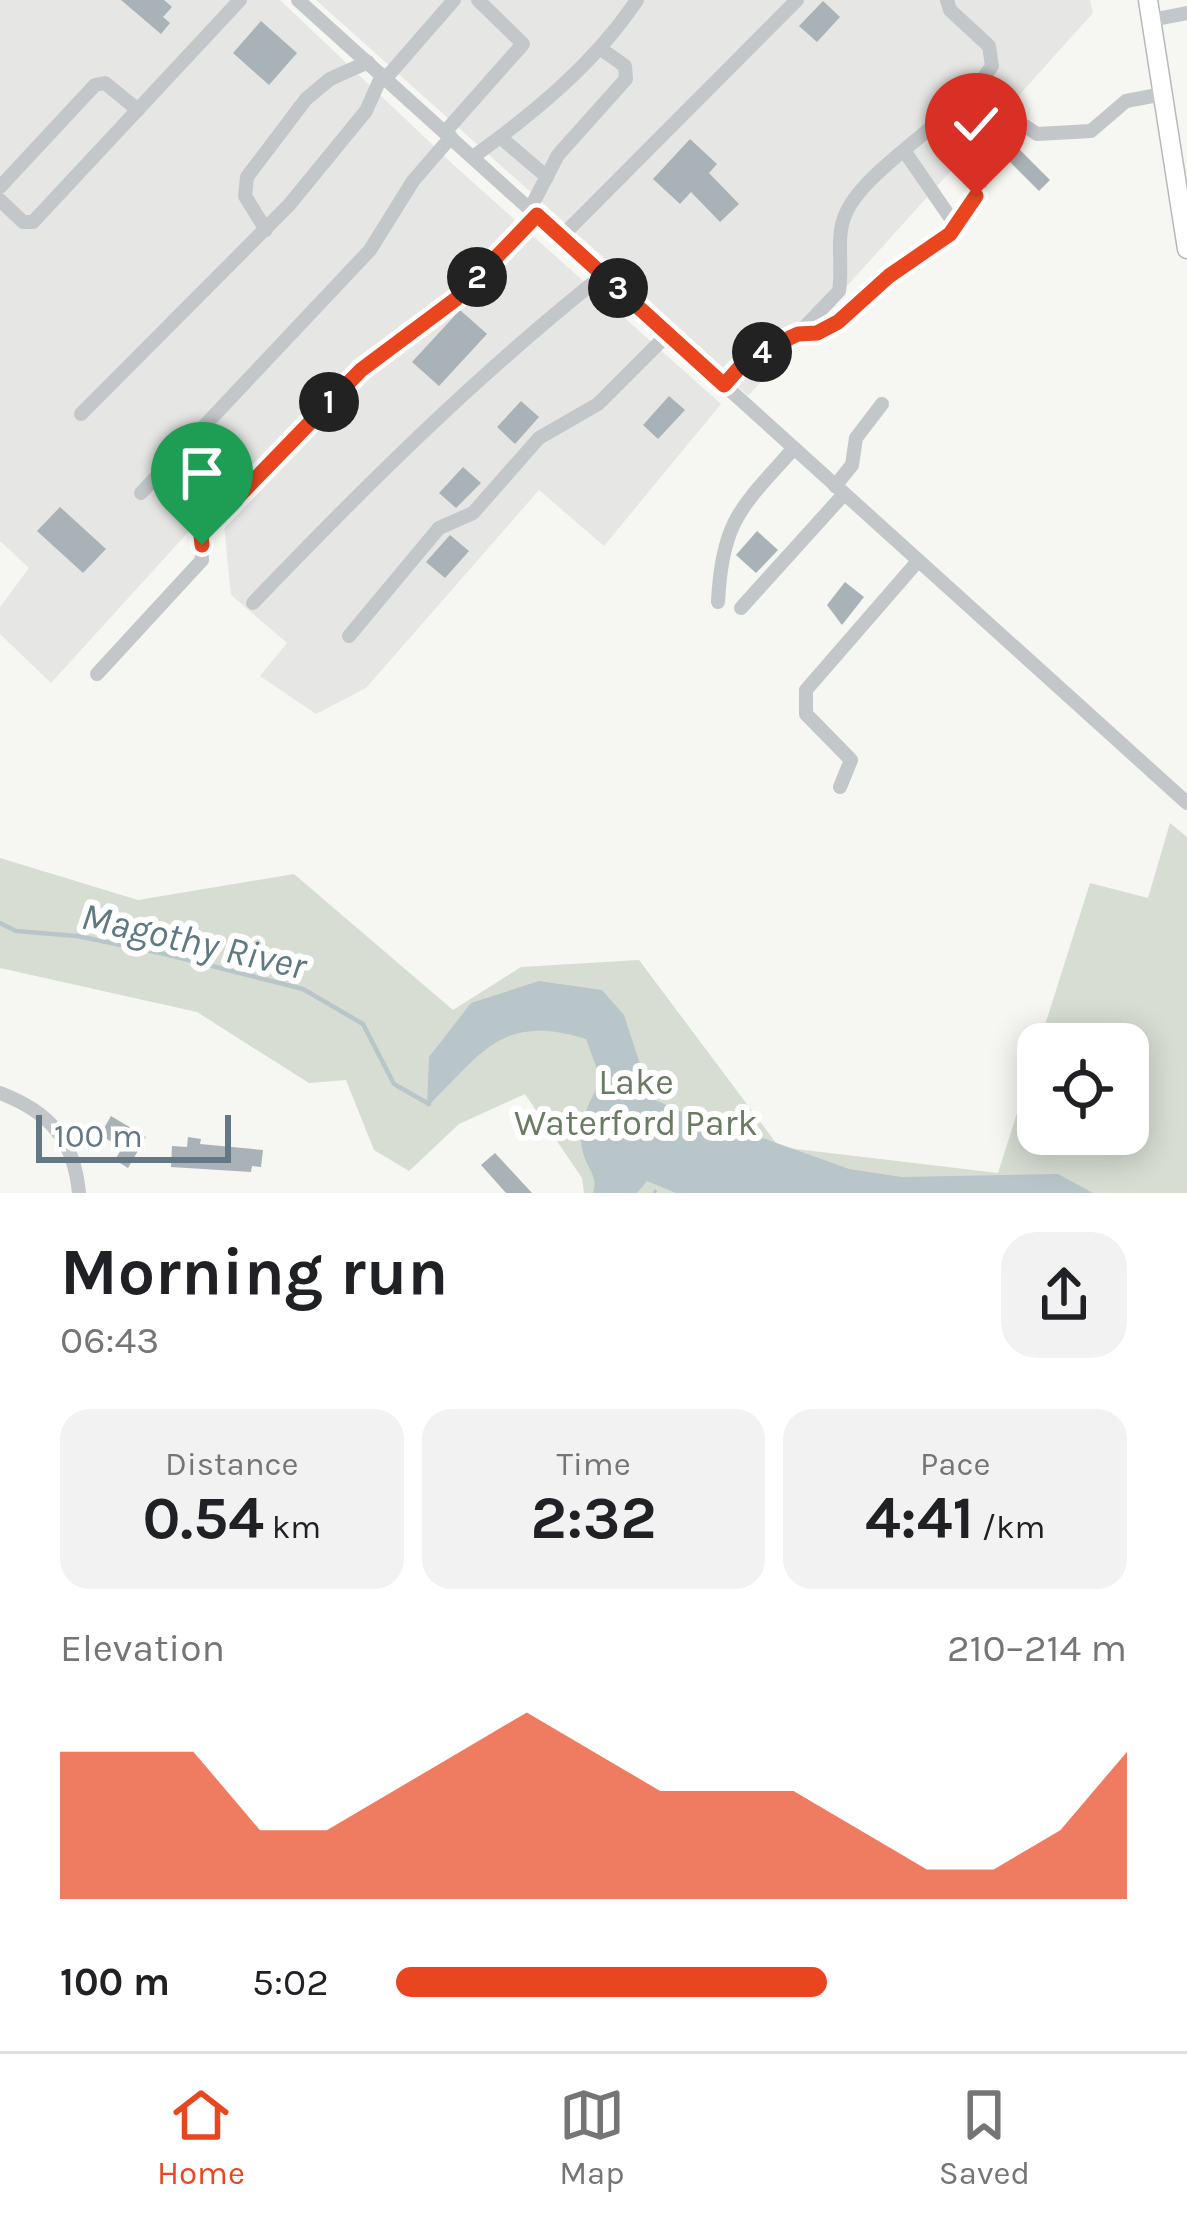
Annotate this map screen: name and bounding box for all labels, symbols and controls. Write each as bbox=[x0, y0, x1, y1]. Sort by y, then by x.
pin bbox=[925, 73, 1027, 196]
icon: check bbox=[943, 91, 1009, 157]
pin: 2 bbox=[447, 247, 507, 307]
text: 2 bbox=[467, 258, 487, 296]
pin: 3 bbox=[588, 258, 648, 318]
text: 3 bbox=[608, 269, 628, 307]
pin: 4 bbox=[732, 322, 792, 382]
text: 4 bbox=[752, 333, 772, 371]
pin: 1 bbox=[299, 372, 359, 432]
text: 1 bbox=[323, 383, 335, 421]
pin bbox=[151, 422, 253, 545]
icon: arrive bbox=[169, 440, 235, 506]
water label: Magothy River bbox=[77, 893, 312, 990]
map controls bbox=[1017, 1023, 1149, 1155]
button: locate bbox=[1017, 1023, 1149, 1155]
park label: Lake Waterford Park bbox=[514, 1061, 758, 1144]
scale bar bbox=[36, 1109, 231, 1162]
text: 100 m bbox=[54, 1117, 143, 1155]
button: share bbox=[1001, 1232, 1127, 1358]
text: Morning run bbox=[60, 1233, 448, 1311]
text: 06:43 bbox=[60, 1317, 159, 1363]
text: Distance bbox=[165, 1445, 299, 1483]
text: Time bbox=[556, 1445, 631, 1483]
text: Pace bbox=[920, 1445, 990, 1483]
text: 0.54 bbox=[142, 1483, 264, 1553]
text: 2:32 bbox=[530, 1483, 657, 1553]
text: 4:41 bbox=[865, 1483, 974, 1553]
text: km bbox=[264, 1508, 321, 1546]
text: /km bbox=[974, 1508, 1045, 1546]
text: Elevation bbox=[60, 1625, 225, 1671]
text: 210–214 m bbox=[947, 1625, 1127, 1671]
text: 100 m bbox=[60, 1959, 170, 2005]
text: 5:02 bbox=[252, 1959, 329, 2005]
tab: Home bbox=[157, 2082, 245, 2192]
tab: Map bbox=[559, 2082, 625, 2192]
tab: Saved bbox=[939, 2082, 1030, 2192]

